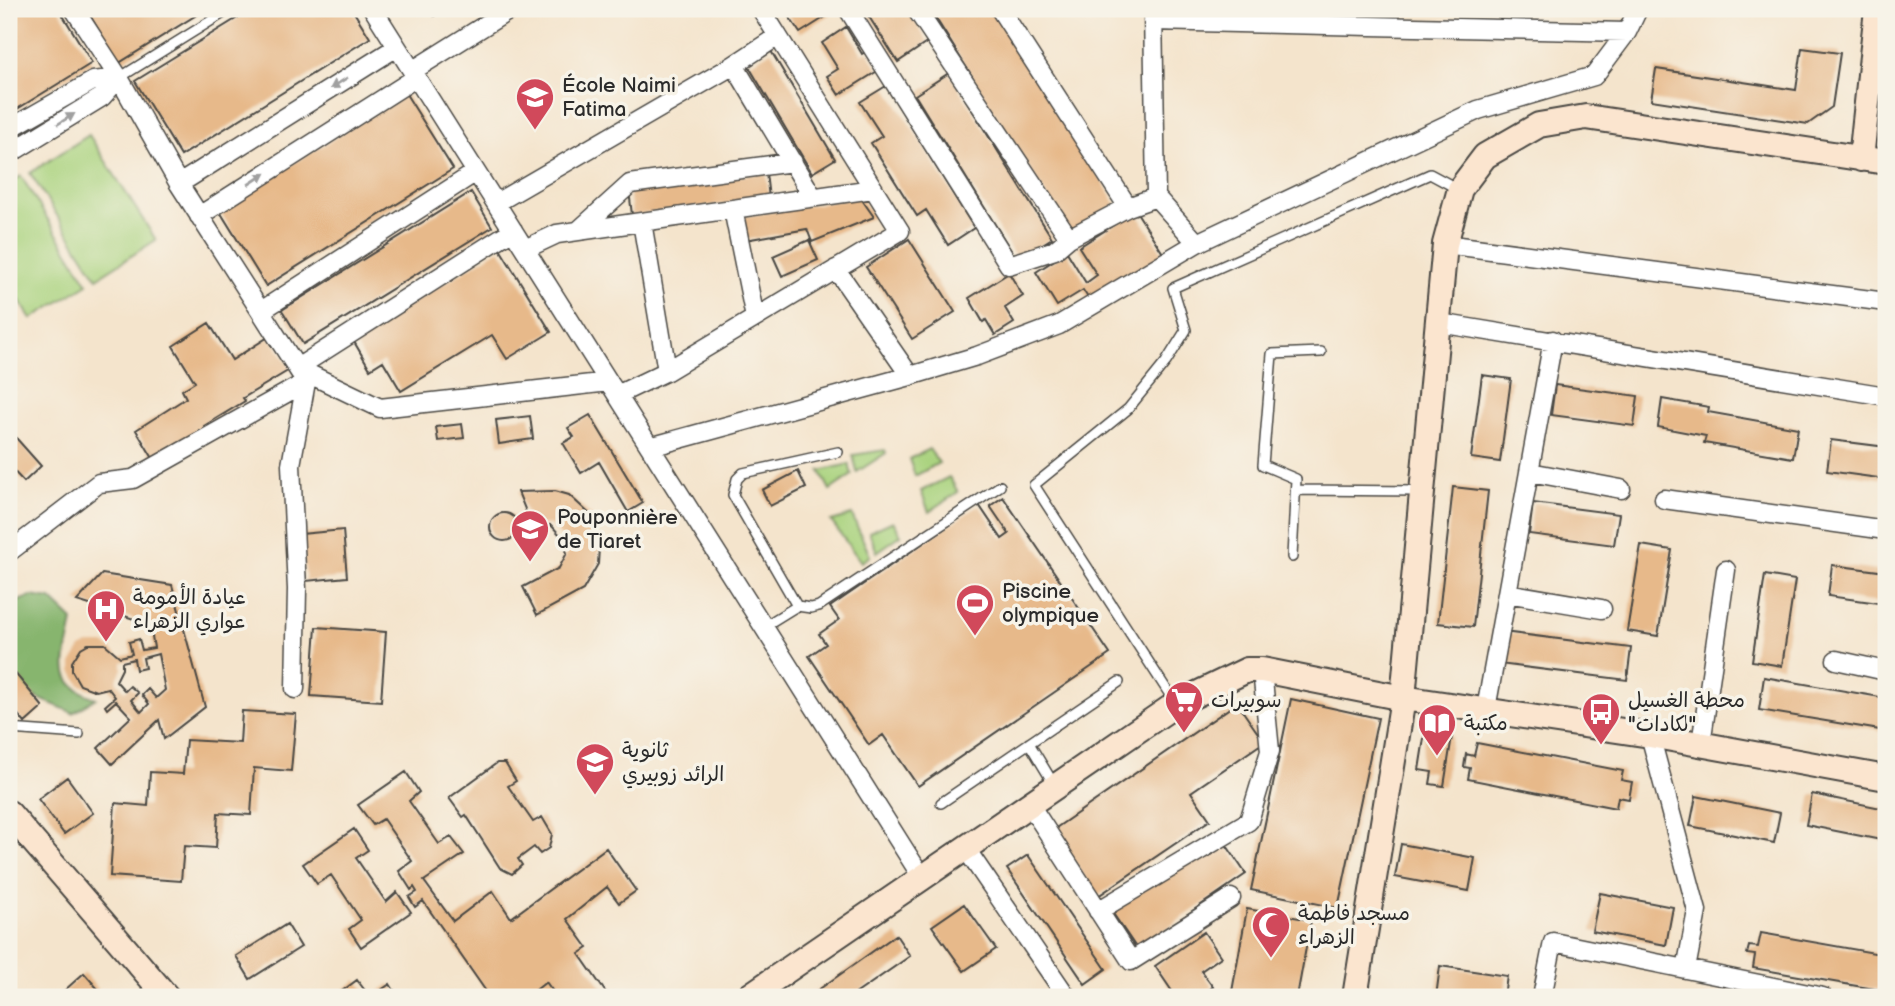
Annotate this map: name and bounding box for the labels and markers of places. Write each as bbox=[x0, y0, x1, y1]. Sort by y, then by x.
place label: École Naimi Fatima bbox=[562, 73, 676, 122]
school or university icon: École Naimi Fatima bbox=[514, 76, 556, 131]
place label: Pouponnière de Tiaret bbox=[557, 505, 678, 554]
school or university icon: Pouponnière de Tiaret bbox=[509, 508, 551, 563]
place label: Piscine olympique bbox=[1002, 579, 1099, 628]
sports icon: Piscine olympique bbox=[954, 582, 996, 637]
place label: عيادة الأمومة عواري الزهراء bbox=[133, 583, 247, 636]
hospital icon: عيادة الأمومة عواري الزهراء bbox=[85, 588, 127, 643]
supermarket icon: سوبيرات bbox=[1163, 679, 1205, 734]
place label: سوبيرات bbox=[1211, 688, 1282, 713]
place label: محطة الغسيل "لكادات" bbox=[1628, 688, 1745, 737]
bus stop icon: محطة الغسيل "لكادات" bbox=[1580, 691, 1622, 746]
library icon: مكتبة bbox=[1416, 702, 1458, 757]
place label: مكتبة bbox=[1464, 711, 1508, 736]
place label: ثانوية الرائد زوبيري bbox=[622, 738, 724, 789]
school or university icon: ثانوية الرائد زوبيري bbox=[574, 741, 616, 796]
place label: مسجد فاطمة الزهراء bbox=[1298, 901, 1410, 950]
mosque icon: مسجد فاطمة الزهراء bbox=[1250, 904, 1292, 959]

